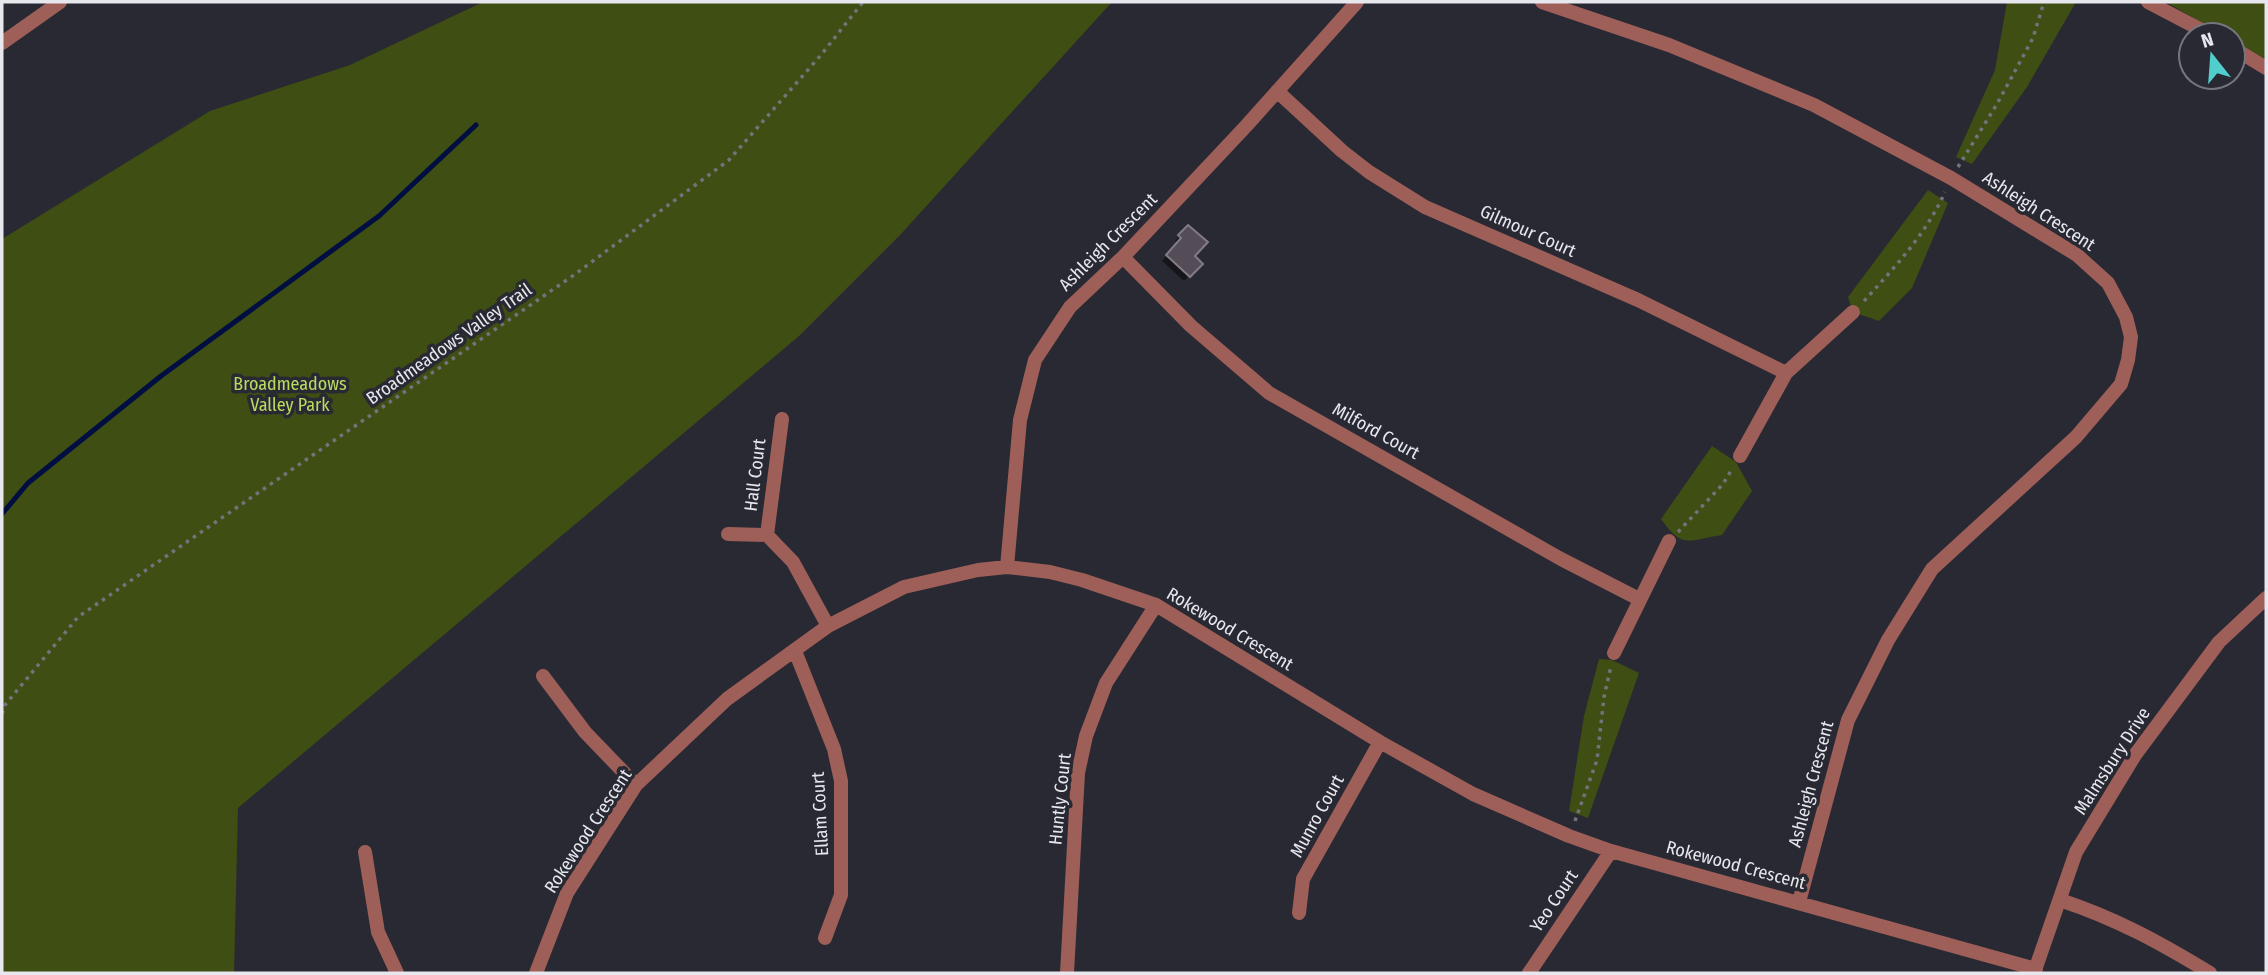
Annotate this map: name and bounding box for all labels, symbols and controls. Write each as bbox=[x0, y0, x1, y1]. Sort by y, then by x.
north arrow bbox=[2177, 21, 2247, 91]
text: N bbox=[2198, 28, 2216, 53]
street label: Ashleigh Crescent bbox=[1979, 166, 2099, 256]
street label: Ashleigh Crescent bbox=[1054, 188, 1162, 296]
street label: Gilmour Court bbox=[1477, 200, 1579, 262]
street label: Broadmeadows Valley Trail bbox=[362, 278, 536, 409]
park label: Broadmeadows Valley Park bbox=[233, 373, 347, 416]
street label: Milford Court bbox=[1329, 398, 1424, 464]
street label: Hall Court bbox=[740, 437, 770, 513]
street label: Rokewood Crescent bbox=[1163, 583, 1297, 675]
street label: Malmsbury Drive bbox=[2069, 703, 2155, 819]
street label: Ashleigh Crescent bbox=[1784, 718, 1838, 850]
street label: Huntly Court bbox=[1044, 752, 1076, 846]
street label: Rokewood Crescent bbox=[540, 765, 636, 897]
street label: Ellam Court bbox=[807, 771, 833, 857]
street label: Munro Court bbox=[1285, 771, 1349, 861]
street label: Rokewood Crescent bbox=[1664, 836, 1808, 894]
street label: Yeo Court bbox=[1525, 866, 1583, 936]

